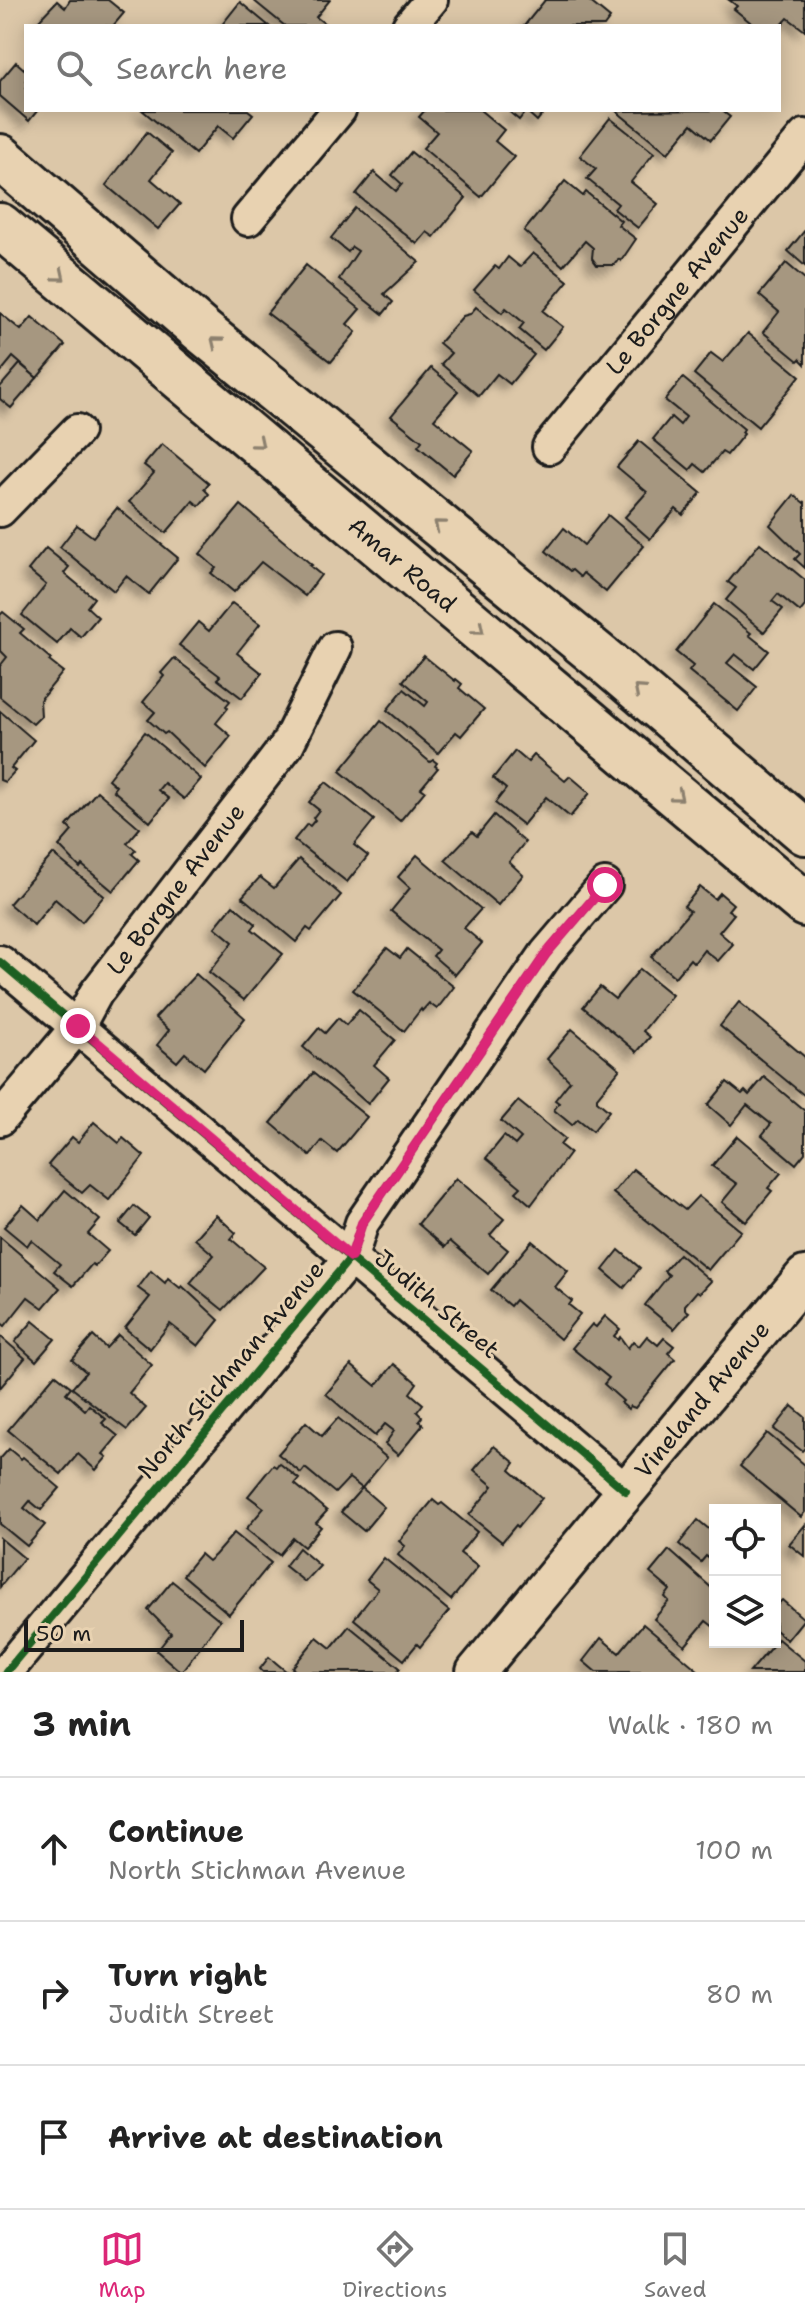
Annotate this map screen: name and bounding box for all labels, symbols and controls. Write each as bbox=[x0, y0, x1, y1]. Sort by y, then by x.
search box bbox=[24, 24, 781, 112]
icon: search bbox=[52, 46, 96, 90]
text: Search here bbox=[116, 48, 287, 89]
street label: Le Borgne Avenue bbox=[599, 200, 756, 382]
one-way arrow bbox=[50, 266, 65, 281]
one-way arrow bbox=[210, 338, 225, 352]
one-way arrow bbox=[249, 433, 264, 448]
street label: Amar Road bbox=[341, 510, 463, 620]
one-way arrow bbox=[433, 520, 448, 534]
one-way arrow bbox=[469, 619, 484, 634]
one-way arrow bbox=[634, 685, 649, 700]
one-way arrow bbox=[668, 786, 683, 801]
street label: Le Borgne Avenue bbox=[100, 797, 252, 982]
route start bbox=[587, 867, 623, 903]
route end bbox=[60, 1008, 96, 1044]
street label: Judith Street bbox=[368, 1242, 506, 1366]
street label: North Stichman Avenue bbox=[130, 1254, 332, 1486]
street label: Vineland Avenue bbox=[627, 1314, 777, 1485]
map controls bbox=[709, 1504, 781, 1648]
button: locate bbox=[709, 1504, 781, 1576]
button: layers bbox=[709, 1576, 781, 1648]
scale bar bbox=[24, 1616, 244, 1652]
text: 50 m bbox=[36, 1619, 91, 1648]
text: 3 min bbox=[32, 1701, 131, 1747]
text: Walk · 180 m bbox=[608, 1707, 773, 1742]
text: Continue bbox=[108, 1811, 244, 1852]
icon: ahead bbox=[32, 1827, 76, 1871]
text: 100 m bbox=[695, 1832, 773, 1867]
text: North Stichman Avenue bbox=[108, 1852, 406, 1887]
text: Turn right bbox=[108, 1955, 267, 1996]
icon: right bbox=[32, 1971, 76, 2015]
text: 80 m bbox=[706, 1976, 773, 2011]
text: Judith Street bbox=[108, 1996, 274, 2031]
icon: arrive bbox=[32, 2115, 76, 2159]
text: Arrive at destination bbox=[108, 2117, 443, 2158]
tab: Map bbox=[98, 2227, 146, 2304]
tab: Directions bbox=[342, 2227, 447, 2304]
tab: Saved bbox=[644, 2227, 707, 2304]

